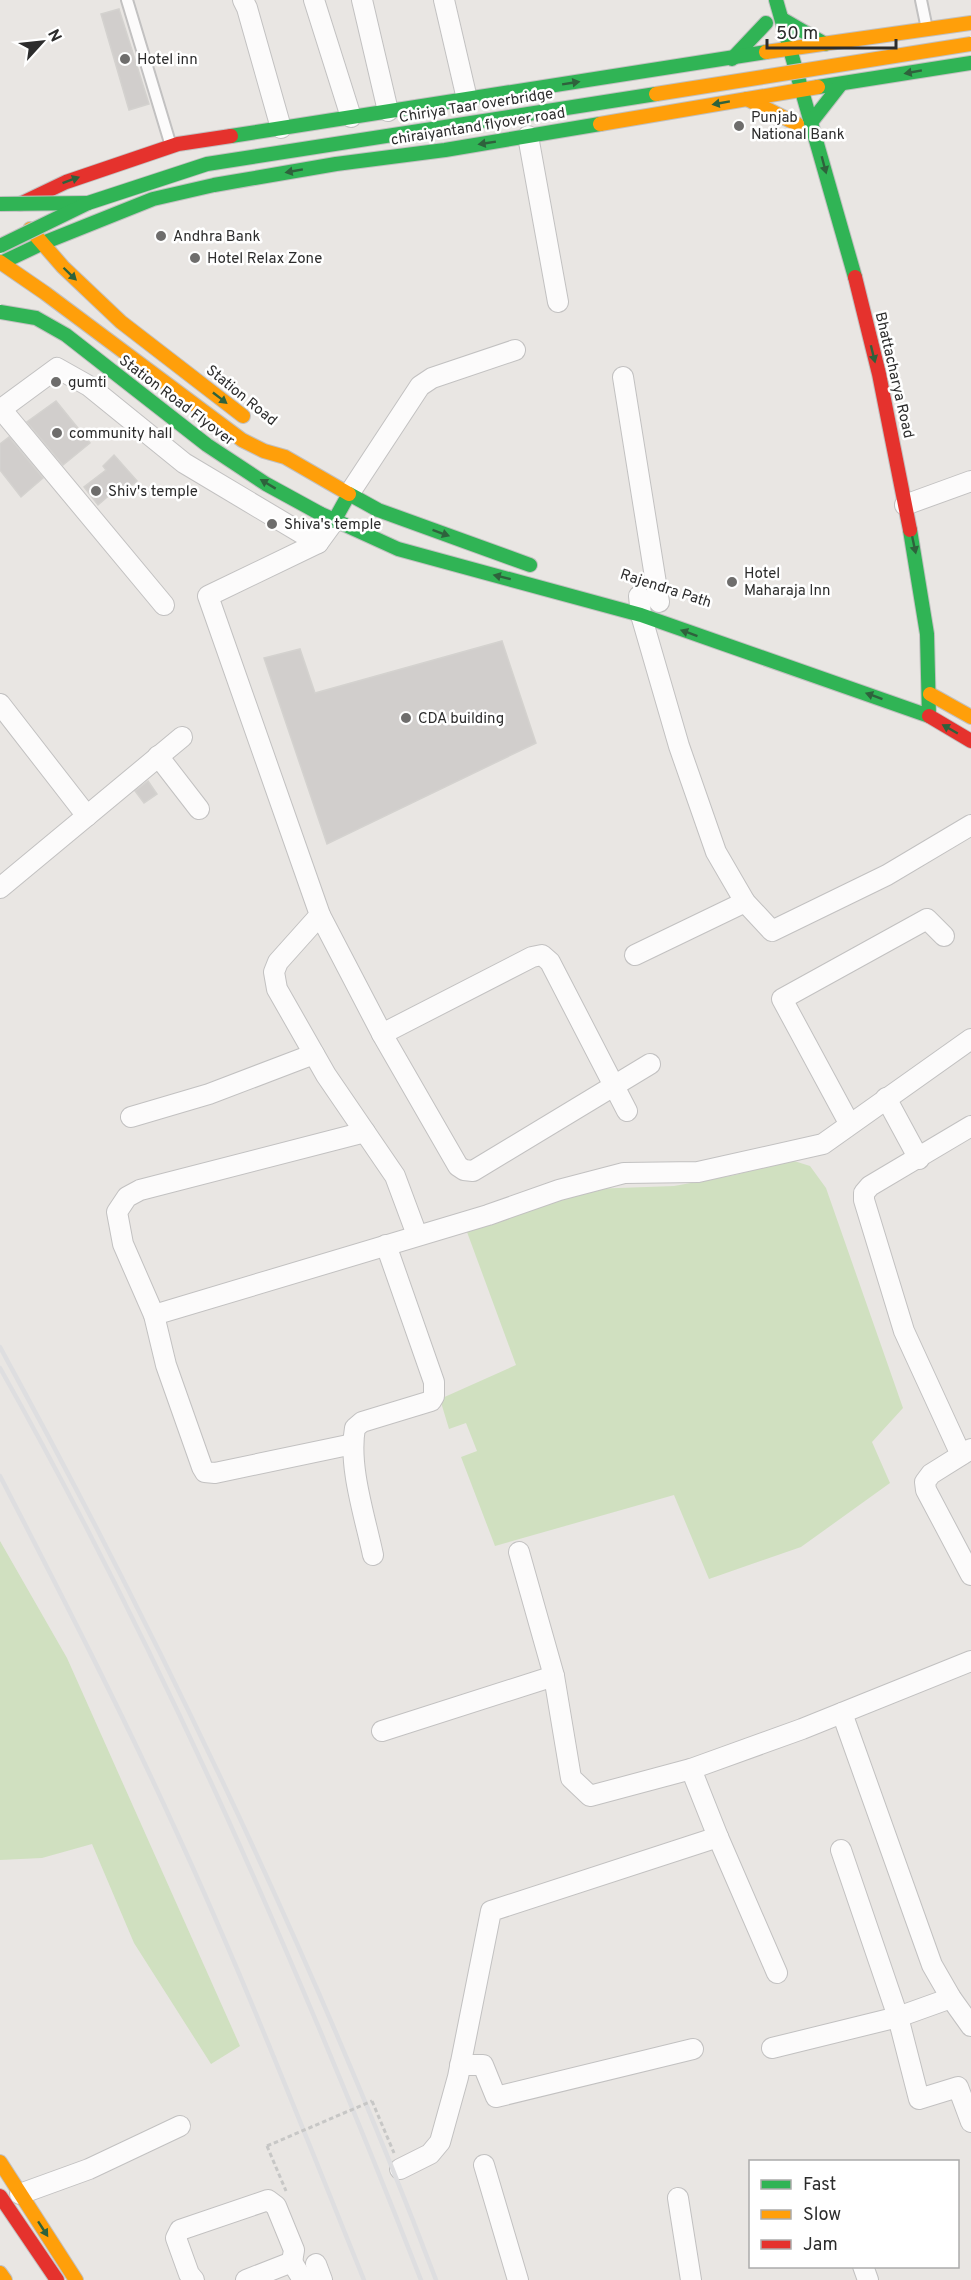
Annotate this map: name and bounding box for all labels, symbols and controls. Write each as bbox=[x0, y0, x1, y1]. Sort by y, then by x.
north arrow bbox=[12, 12, 72, 72]
scale bar bbox=[767, 12, 896, 50]
text: 50 m bbox=[776, 23, 818, 46]
text: N bbox=[42, 26, 65, 46]
place label: Hotel inn bbox=[137, 51, 198, 70]
marker: Hotel inn bbox=[118, 52, 132, 66]
one-way arrow bbox=[904, 68, 923, 77]
one-way arrow bbox=[561, 79, 580, 88]
street label: Chiriya Taar overbridge bbox=[398, 85, 555, 128]
one-way arrow bbox=[711, 99, 730, 108]
street label: chiraiyantand flyover road bbox=[390, 104, 567, 151]
place label: Punjab National Bank bbox=[751, 109, 845, 145]
marker: Punjab National Bank bbox=[732, 119, 746, 133]
one-way arrow bbox=[478, 138, 497, 147]
one-way arrow bbox=[820, 156, 829, 174]
one-way arrow bbox=[285, 167, 304, 176]
one-way arrow bbox=[62, 175, 80, 185]
place label: Andhra Bank bbox=[173, 228, 260, 247]
marker: Andhra Bank bbox=[154, 229, 168, 243]
place label: Hotel Relax Zone bbox=[207, 250, 322, 269]
marker: Hotel Relax Zone bbox=[188, 251, 202, 265]
one-way arrow bbox=[62, 267, 77, 280]
street label: Bhattacharya Road bbox=[870, 310, 917, 440]
one-way arrow bbox=[869, 345, 879, 363]
street label: Station Road Flyover bbox=[115, 352, 238, 451]
street label: Station Road bbox=[202, 362, 281, 431]
place label: gumti bbox=[68, 374, 107, 393]
marker: gumti bbox=[49, 375, 63, 389]
one-way arrow bbox=[212, 392, 228, 405]
place label: community hall bbox=[69, 425, 172, 444]
marker: community hall bbox=[50, 426, 64, 440]
one-way arrow bbox=[260, 479, 276, 490]
place label: Shiv's temple bbox=[108, 483, 198, 502]
marker: Shiv's temple bbox=[89, 484, 103, 498]
place label: Shiva's temple bbox=[284, 516, 381, 535]
marker: Shiva's temple bbox=[265, 517, 279, 531]
one-way arrow bbox=[432, 529, 450, 539]
one-way arrow bbox=[910, 535, 919, 554]
place label: Hotel Maharaja Inn bbox=[744, 565, 831, 601]
street label: Rajendra Path bbox=[617, 566, 714, 613]
one-way arrow bbox=[493, 572, 512, 582]
marker: Hotel Maharaja Inn bbox=[725, 575, 739, 589]
one-way arrow bbox=[680, 627, 698, 637]
one-way arrow bbox=[865, 690, 883, 700]
place label: CDA building bbox=[418, 710, 504, 729]
marker: CDA building bbox=[399, 711, 413, 725]
one-way arrow bbox=[942, 723, 958, 734]
legend bbox=[749, 2160, 959, 2268]
text: Fast bbox=[803, 2174, 836, 2197]
text: Slow bbox=[803, 2204, 841, 2227]
one-way arrow bbox=[38, 2221, 49, 2237]
text: Jam bbox=[803, 2234, 838, 2257]

